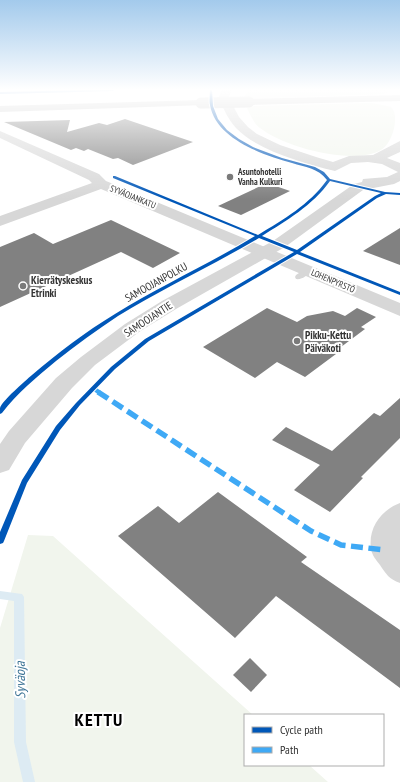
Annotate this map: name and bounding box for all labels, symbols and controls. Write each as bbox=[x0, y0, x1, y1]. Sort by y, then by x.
place label: Asuntohotelli Vanha Kulkuri bbox=[237, 166, 283, 187]
marker: Asuntohotelli Vanha Kulkuri bbox=[225, 172, 235, 182]
street label: SYVÄOJANKATU bbox=[109, 182, 158, 211]
street label: SAMOOJANPOLKU bbox=[122, 259, 190, 305]
street label: LOHENPYRSTÖ bbox=[310, 266, 357, 295]
place label: Kierrätyskeskus Etrinki bbox=[31, 273, 93, 300]
marker: Kierrätyskeskus Etrinki bbox=[18, 281, 28, 291]
street label: SAMOOJANTIE bbox=[121, 298, 175, 340]
place label: Pikku-Kettu Päiväkoti bbox=[305, 328, 351, 355]
marker: Pikku-Kettu Päiväkoti bbox=[292, 336, 302, 346]
water label: Syväoja bbox=[11, 660, 29, 699]
district label: KETTU bbox=[75, 708, 123, 731]
legend bbox=[244, 714, 384, 766]
text: Cycle path bbox=[280, 722, 323, 737]
text: Path bbox=[280, 742, 298, 757]

